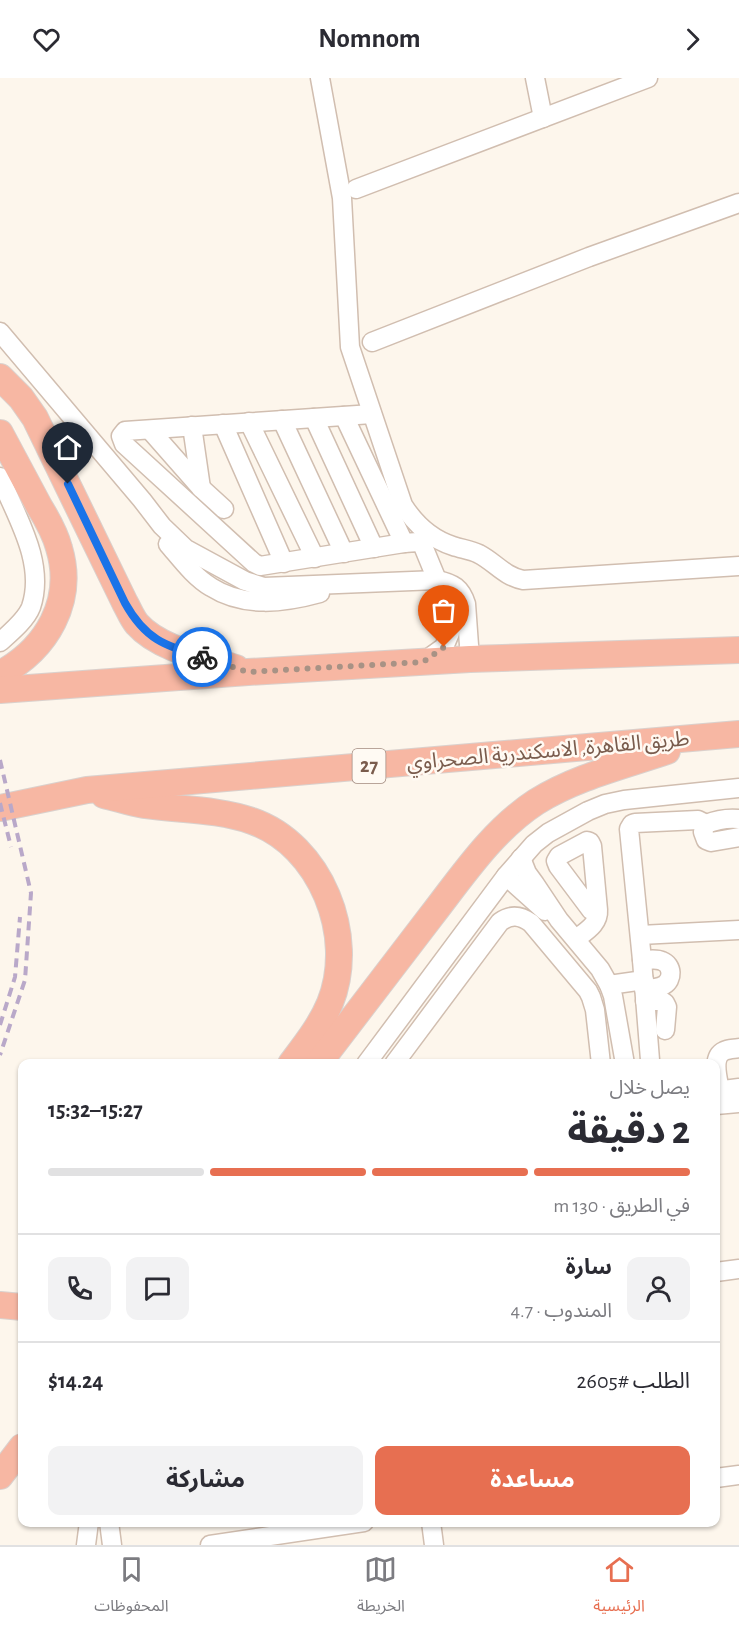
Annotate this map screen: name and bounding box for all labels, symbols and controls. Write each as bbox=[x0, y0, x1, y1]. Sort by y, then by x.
icon: heart bbox=[30, 23, 63, 56]
icon: forward bbox=[676, 23, 709, 56]
text: Nomnom bbox=[318, 25, 421, 52]
pin bbox=[42, 422, 93, 484]
icon: home bbox=[51, 431, 84, 464]
pin bbox=[418, 585, 469, 647]
icon: bag bbox=[427, 594, 460, 627]
courier bbox=[172, 627, 232, 687]
icon: bike bbox=[186, 641, 219, 674]
street label: طريق القاهرة, الاسكندرية الصحراوي bbox=[406, 728, 691, 779]
road number: 27 bbox=[352, 749, 386, 783]
text: يصل خلال bbox=[609, 1078, 690, 1098]
text: 15:27–15:32 bbox=[48, 1099, 143, 1121]
text: 2 دقيقة bbox=[568, 1112, 690, 1151]
text: في الطريق · 130 m bbox=[553, 1196, 690, 1216]
text: سارة bbox=[566, 1256, 612, 1278]
button: phone bbox=[48, 1257, 111, 1320]
button: chat bbox=[126, 1257, 189, 1320]
button: person bbox=[627, 1257, 690, 1320]
text: المندوب · 4.7 bbox=[510, 1301, 612, 1321]
text: $14.24 bbox=[48, 1370, 103, 1392]
text: الطلب #2605 bbox=[577, 1370, 690, 1392]
button: مشاركة bbox=[48, 1446, 363, 1515]
button: مساعدة bbox=[375, 1446, 690, 1515]
tab: المحفوظات bbox=[94, 1553, 169, 1623]
tab: الخريطة bbox=[357, 1553, 405, 1623]
tab: الرئيسية bbox=[593, 1553, 645, 1623]

